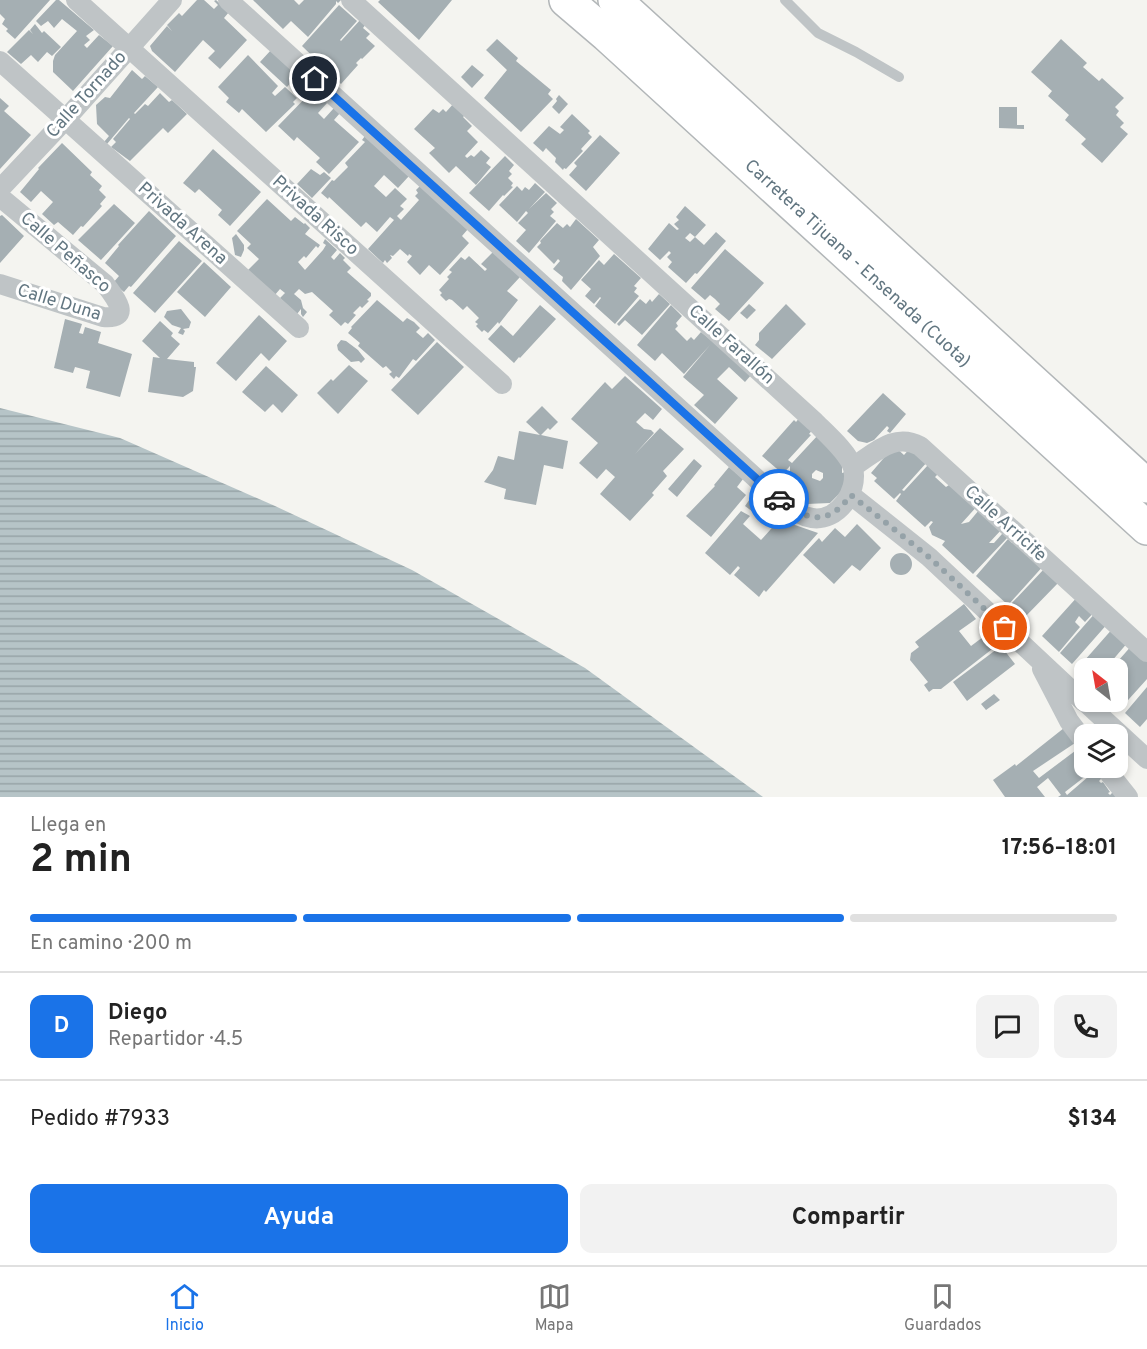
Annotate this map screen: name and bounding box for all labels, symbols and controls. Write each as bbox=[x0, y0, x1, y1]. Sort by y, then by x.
street label: Calle Tornado bbox=[42, 47, 132, 143]
pin bbox=[289, 53, 340, 104]
icon: home bbox=[298, 62, 331, 95]
street label: Carretera Tijuana - Ensenada (Cuota) bbox=[739, 155, 975, 373]
street label: Privada Risco bbox=[267, 171, 363, 261]
street label: Privada Arena bbox=[132, 178, 232, 270]
street label: Calle Peñasco bbox=[15, 207, 115, 299]
street label: Calle Duna bbox=[14, 279, 104, 327]
street label: Calle Farallón bbox=[683, 300, 779, 390]
courier bbox=[749, 469, 809, 529]
street label: Calle Arricife bbox=[959, 481, 1051, 567]
icon: car bbox=[763, 483, 796, 516]
pin bbox=[979, 602, 1030, 653]
icon: bag bbox=[988, 611, 1021, 644]
north arrow bbox=[1074, 658, 1128, 712]
map controls bbox=[1074, 658, 1128, 778]
button: layers bbox=[1074, 724, 1128, 778]
text: Llega en bbox=[30, 813, 106, 839]
text: 17:56–18:01 bbox=[1002, 835, 1117, 862]
text: 2 min bbox=[30, 837, 132, 886]
text: En camino · 200 m bbox=[30, 931, 192, 957]
button: chat bbox=[976, 995, 1039, 1058]
button: phone bbox=[1054, 995, 1117, 1058]
text: Diego bbox=[108, 1000, 167, 1027]
text: D bbox=[54, 1013, 69, 1040]
text: Repartidor · 4.5 bbox=[108, 1027, 243, 1053]
text: Pedido #7933 bbox=[30, 1106, 170, 1133]
text: $134 bbox=[1068, 1106, 1117, 1133]
button: Ayuda bbox=[30, 1184, 568, 1253]
button: Compartir bbox=[580, 1184, 1117, 1253]
tab: Inicio bbox=[165, 1280, 204, 1336]
tab: Mapa bbox=[535, 1280, 573, 1336]
tab: Guardados bbox=[904, 1280, 982, 1336]

